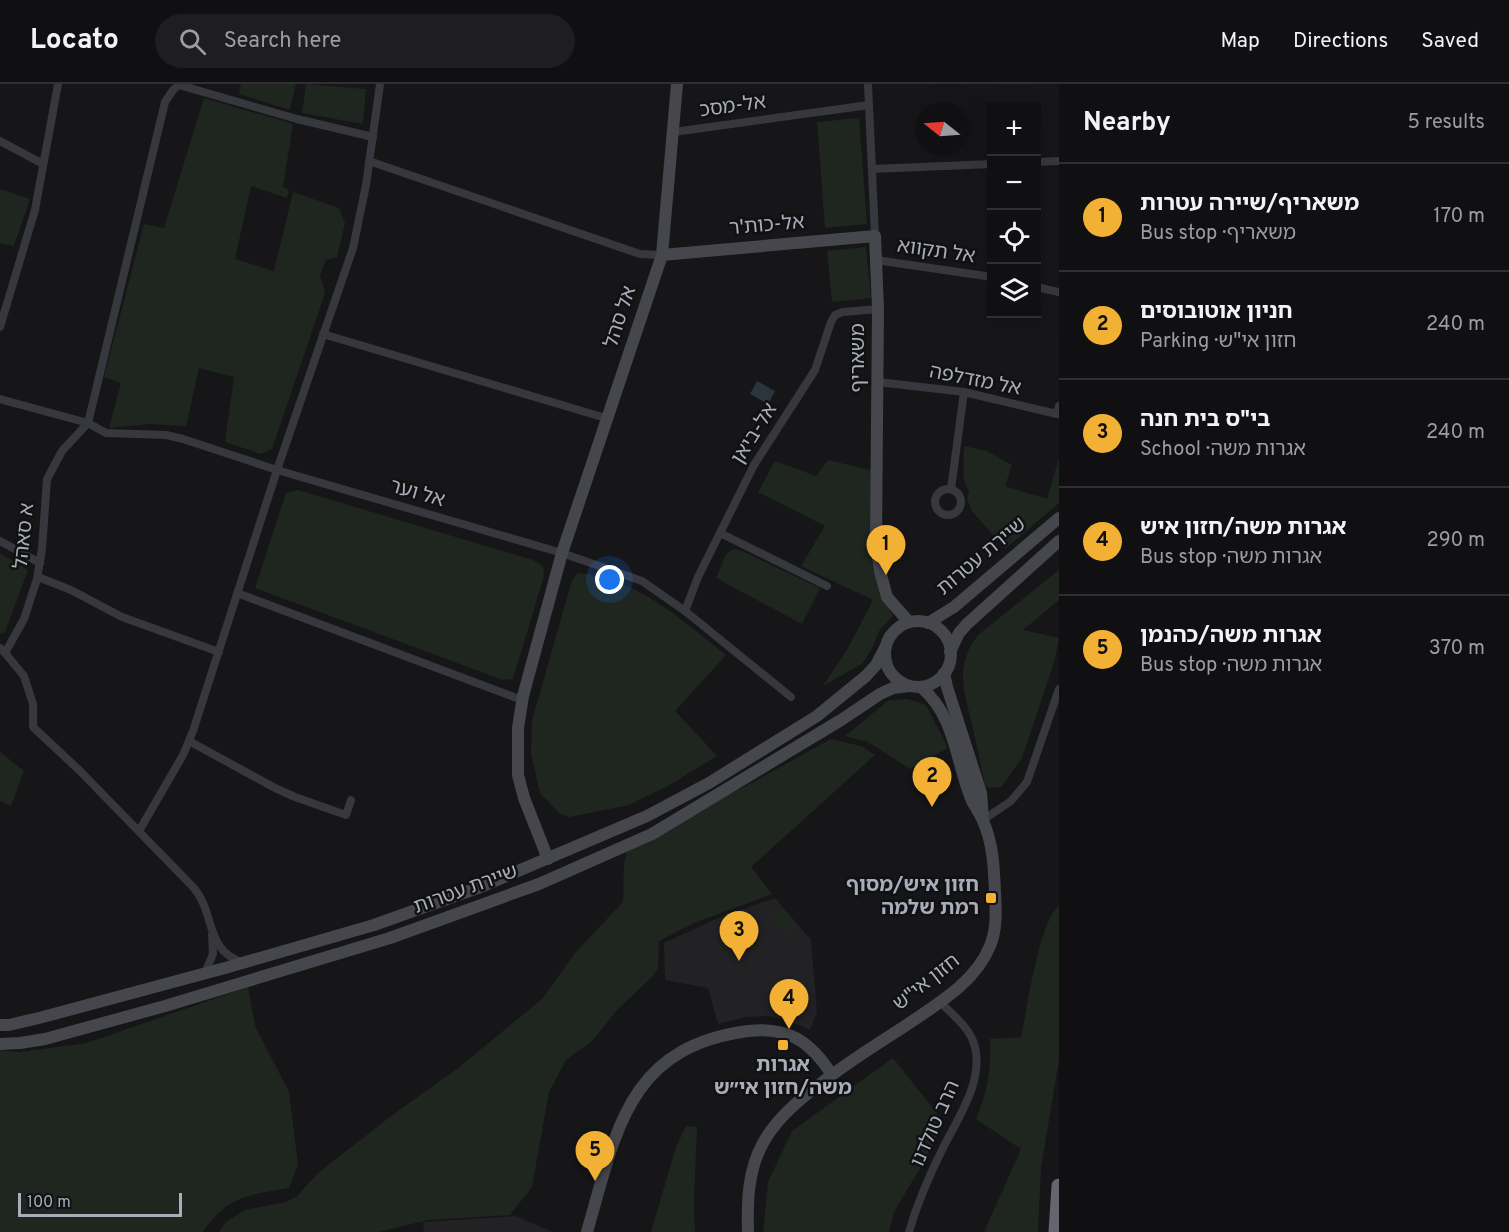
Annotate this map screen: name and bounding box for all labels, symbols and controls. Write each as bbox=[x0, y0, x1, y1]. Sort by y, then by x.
search box bbox=[155, 14, 575, 68]
text: Locato bbox=[30, 23, 119, 59]
icon: search bbox=[176, 25, 209, 58]
text: Search here bbox=[224, 28, 341, 55]
text: Map bbox=[1220, 28, 1260, 55]
text: Directions bbox=[1293, 28, 1388, 55]
text: Saved bbox=[1421, 28, 1479, 55]
street label: אל-מסכ bbox=[698, 89, 768, 125]
north arrow bbox=[915, 102, 969, 156]
map controls bbox=[987, 102, 1041, 318]
button: + bbox=[987, 102, 1041, 156]
text: Nearby bbox=[1083, 107, 1171, 140]
text: 5 results bbox=[1408, 110, 1485, 136]
button: − bbox=[987, 156, 1041, 210]
text: משאריף/שיירה עטרות bbox=[1140, 191, 1359, 218]
text: 1 bbox=[1099, 204, 1107, 230]
text: 170 m bbox=[1433, 204, 1485, 230]
street label: אל-כות'ר bbox=[728, 210, 806, 242]
button: locate bbox=[987, 210, 1041, 264]
text: Bus stop · משאריף bbox=[1140, 221, 1296, 247]
street label: אל תקווא bbox=[895, 234, 977, 270]
button: layers bbox=[987, 264, 1041, 318]
street label: אל סהל bbox=[599, 283, 643, 351]
text: חניון אוטובוסים bbox=[1140, 299, 1293, 326]
text: 2 bbox=[1096, 312, 1109, 338]
text: 240 m bbox=[1426, 312, 1485, 338]
street label: משאריף bbox=[846, 323, 872, 393]
text: Parking · חזון אי"ש bbox=[1140, 329, 1297, 355]
street label: אל מזדלפה bbox=[927, 359, 1023, 403]
street label: אל-ביאן bbox=[726, 398, 784, 470]
text: בי"ס בית חנה bbox=[1140, 407, 1270, 434]
text: 3 bbox=[1097, 420, 1109, 446]
text: 240 m bbox=[1426, 420, 1485, 446]
text: School · אגרות משה bbox=[1140, 437, 1306, 463]
street label: אל וער bbox=[387, 474, 447, 514]
street label: א סאהל bbox=[9, 502, 41, 570]
street label: שיירת עטרות bbox=[932, 512, 1032, 602]
text: אגרות משה/חזון איש bbox=[1140, 515, 1346, 542]
pin: 1 bbox=[866, 526, 906, 575]
text: 4 bbox=[1096, 528, 1109, 554]
text: 290 m bbox=[1427, 528, 1485, 554]
text: Bus stop · אגרות משה bbox=[1140, 545, 1322, 571]
your location bbox=[595, 565, 624, 594]
text: אגרות משה/כהנמן bbox=[1140, 623, 1322, 650]
text: 5 bbox=[1096, 636, 1109, 662]
text: 370 m bbox=[1429, 636, 1485, 662]
text: Bus stop · אגרות משה bbox=[1140, 653, 1322, 679]
pin: 2 bbox=[912, 758, 952, 807]
street label: שיירת עטרות bbox=[410, 859, 522, 921]
place label: חזון איש/מסוף רמת שלמה bbox=[846, 873, 979, 922]
marker: חזון איש/מסוף רמת שלמה bbox=[984, 891, 998, 905]
pin: 3 bbox=[720, 912, 758, 961]
street label: חזון אי"ש bbox=[888, 949, 966, 1017]
pin: 4 bbox=[770, 980, 808, 1029]
marker: אגרות משה/חזון אי״ש bbox=[776, 1038, 790, 1052]
place label: אגרות משה/חזון אי״ש bbox=[714, 1053, 852, 1102]
street label: הרב טולדנו bbox=[905, 1077, 967, 1171]
pin: 5 bbox=[576, 1132, 614, 1181]
scale bar bbox=[18, 1190, 182, 1218]
text: 100 m bbox=[27, 1193, 71, 1213]

